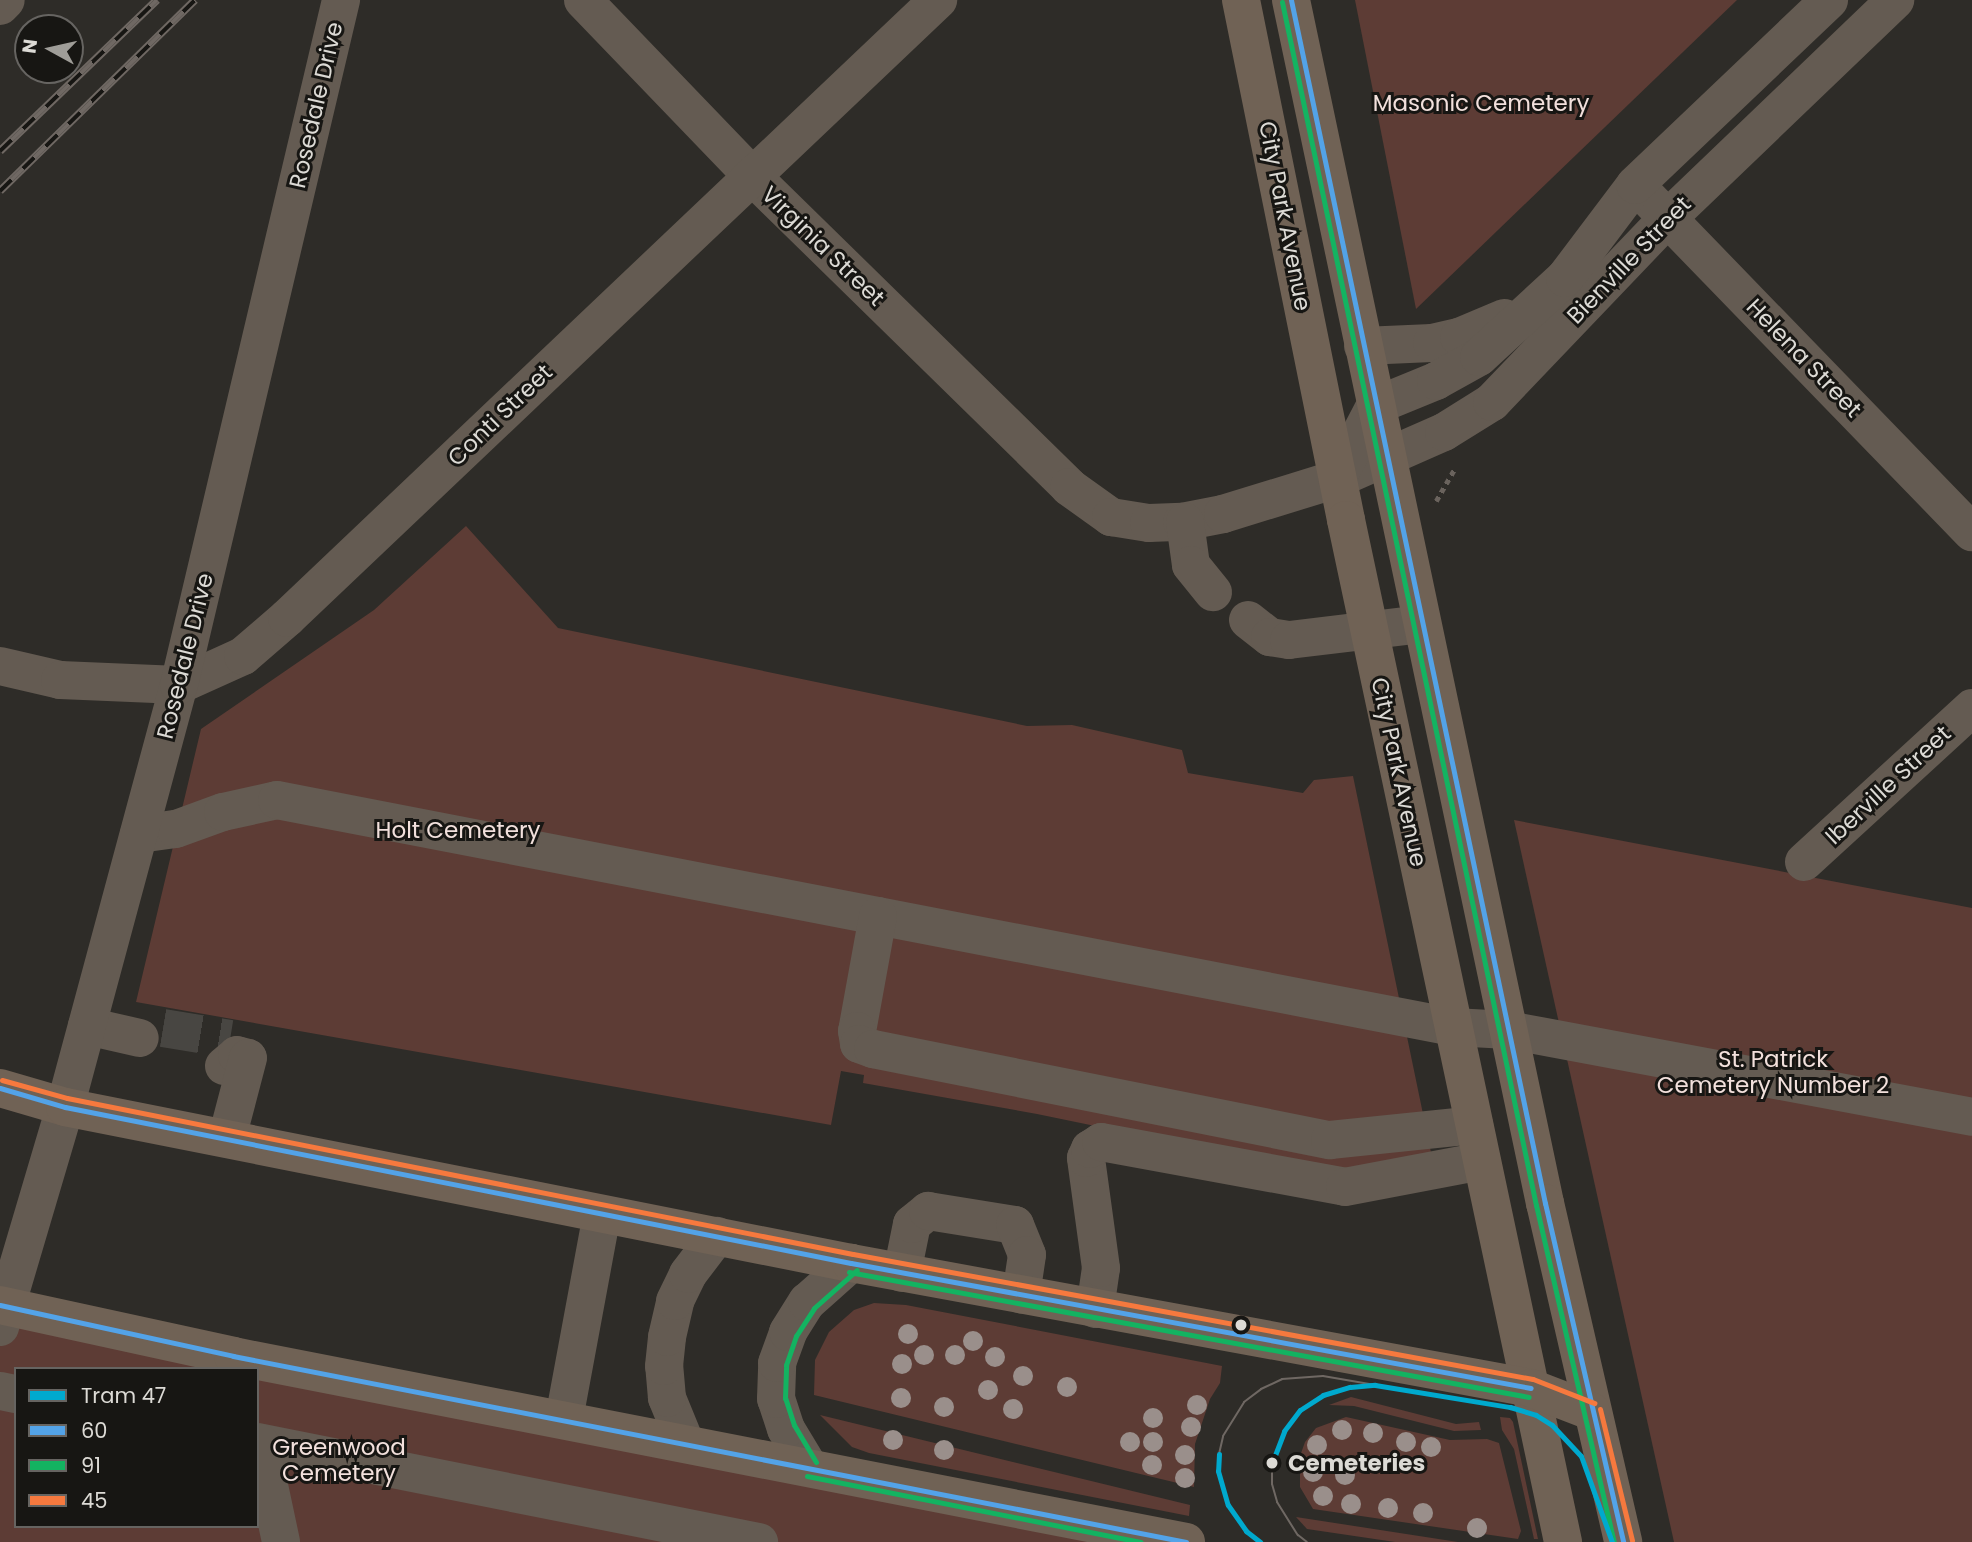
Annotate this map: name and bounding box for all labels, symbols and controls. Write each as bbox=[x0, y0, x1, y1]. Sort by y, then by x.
north arrow bbox=[14, 14, 84, 84]
street label: Rosedale Drive bbox=[283, 19, 349, 191]
text: N bbox=[15, 37, 44, 55]
park label: Masonic Cemetery bbox=[1373, 89, 1589, 117]
street label: City Park Avenue bbox=[1253, 119, 1317, 313]
street label: Virginia Street bbox=[756, 180, 890, 312]
street label: Bienville Street bbox=[1561, 191, 1697, 329]
street label: Helena Street bbox=[1741, 293, 1867, 423]
street label: Conti Street bbox=[442, 358, 558, 472]
street label: Rosedale Drive bbox=[151, 570, 219, 742]
street label: City Park Avenue bbox=[1365, 675, 1433, 869]
street label: Iberville Street bbox=[1819, 720, 1957, 850]
park label: Holt Cemetery bbox=[376, 816, 540, 844]
park label: St. Patrick Cemetery Number 2 bbox=[1657, 1045, 1889, 1099]
unlabelled marker bbox=[1234, 1318, 1248, 1332]
legend bbox=[14, 1367, 259, 1528]
text: Tram 47 bbox=[81, 1381, 166, 1410]
text: 60 bbox=[81, 1416, 108, 1445]
park label: Greenwood Cemetery bbox=[272, 1433, 406, 1487]
place label: Cemeteries bbox=[1288, 1449, 1425, 1477]
text: 91 bbox=[81, 1451, 101, 1480]
marker: Cemeteries bbox=[1262, 1453, 1282, 1473]
text: 45 bbox=[81, 1486, 107, 1515]

